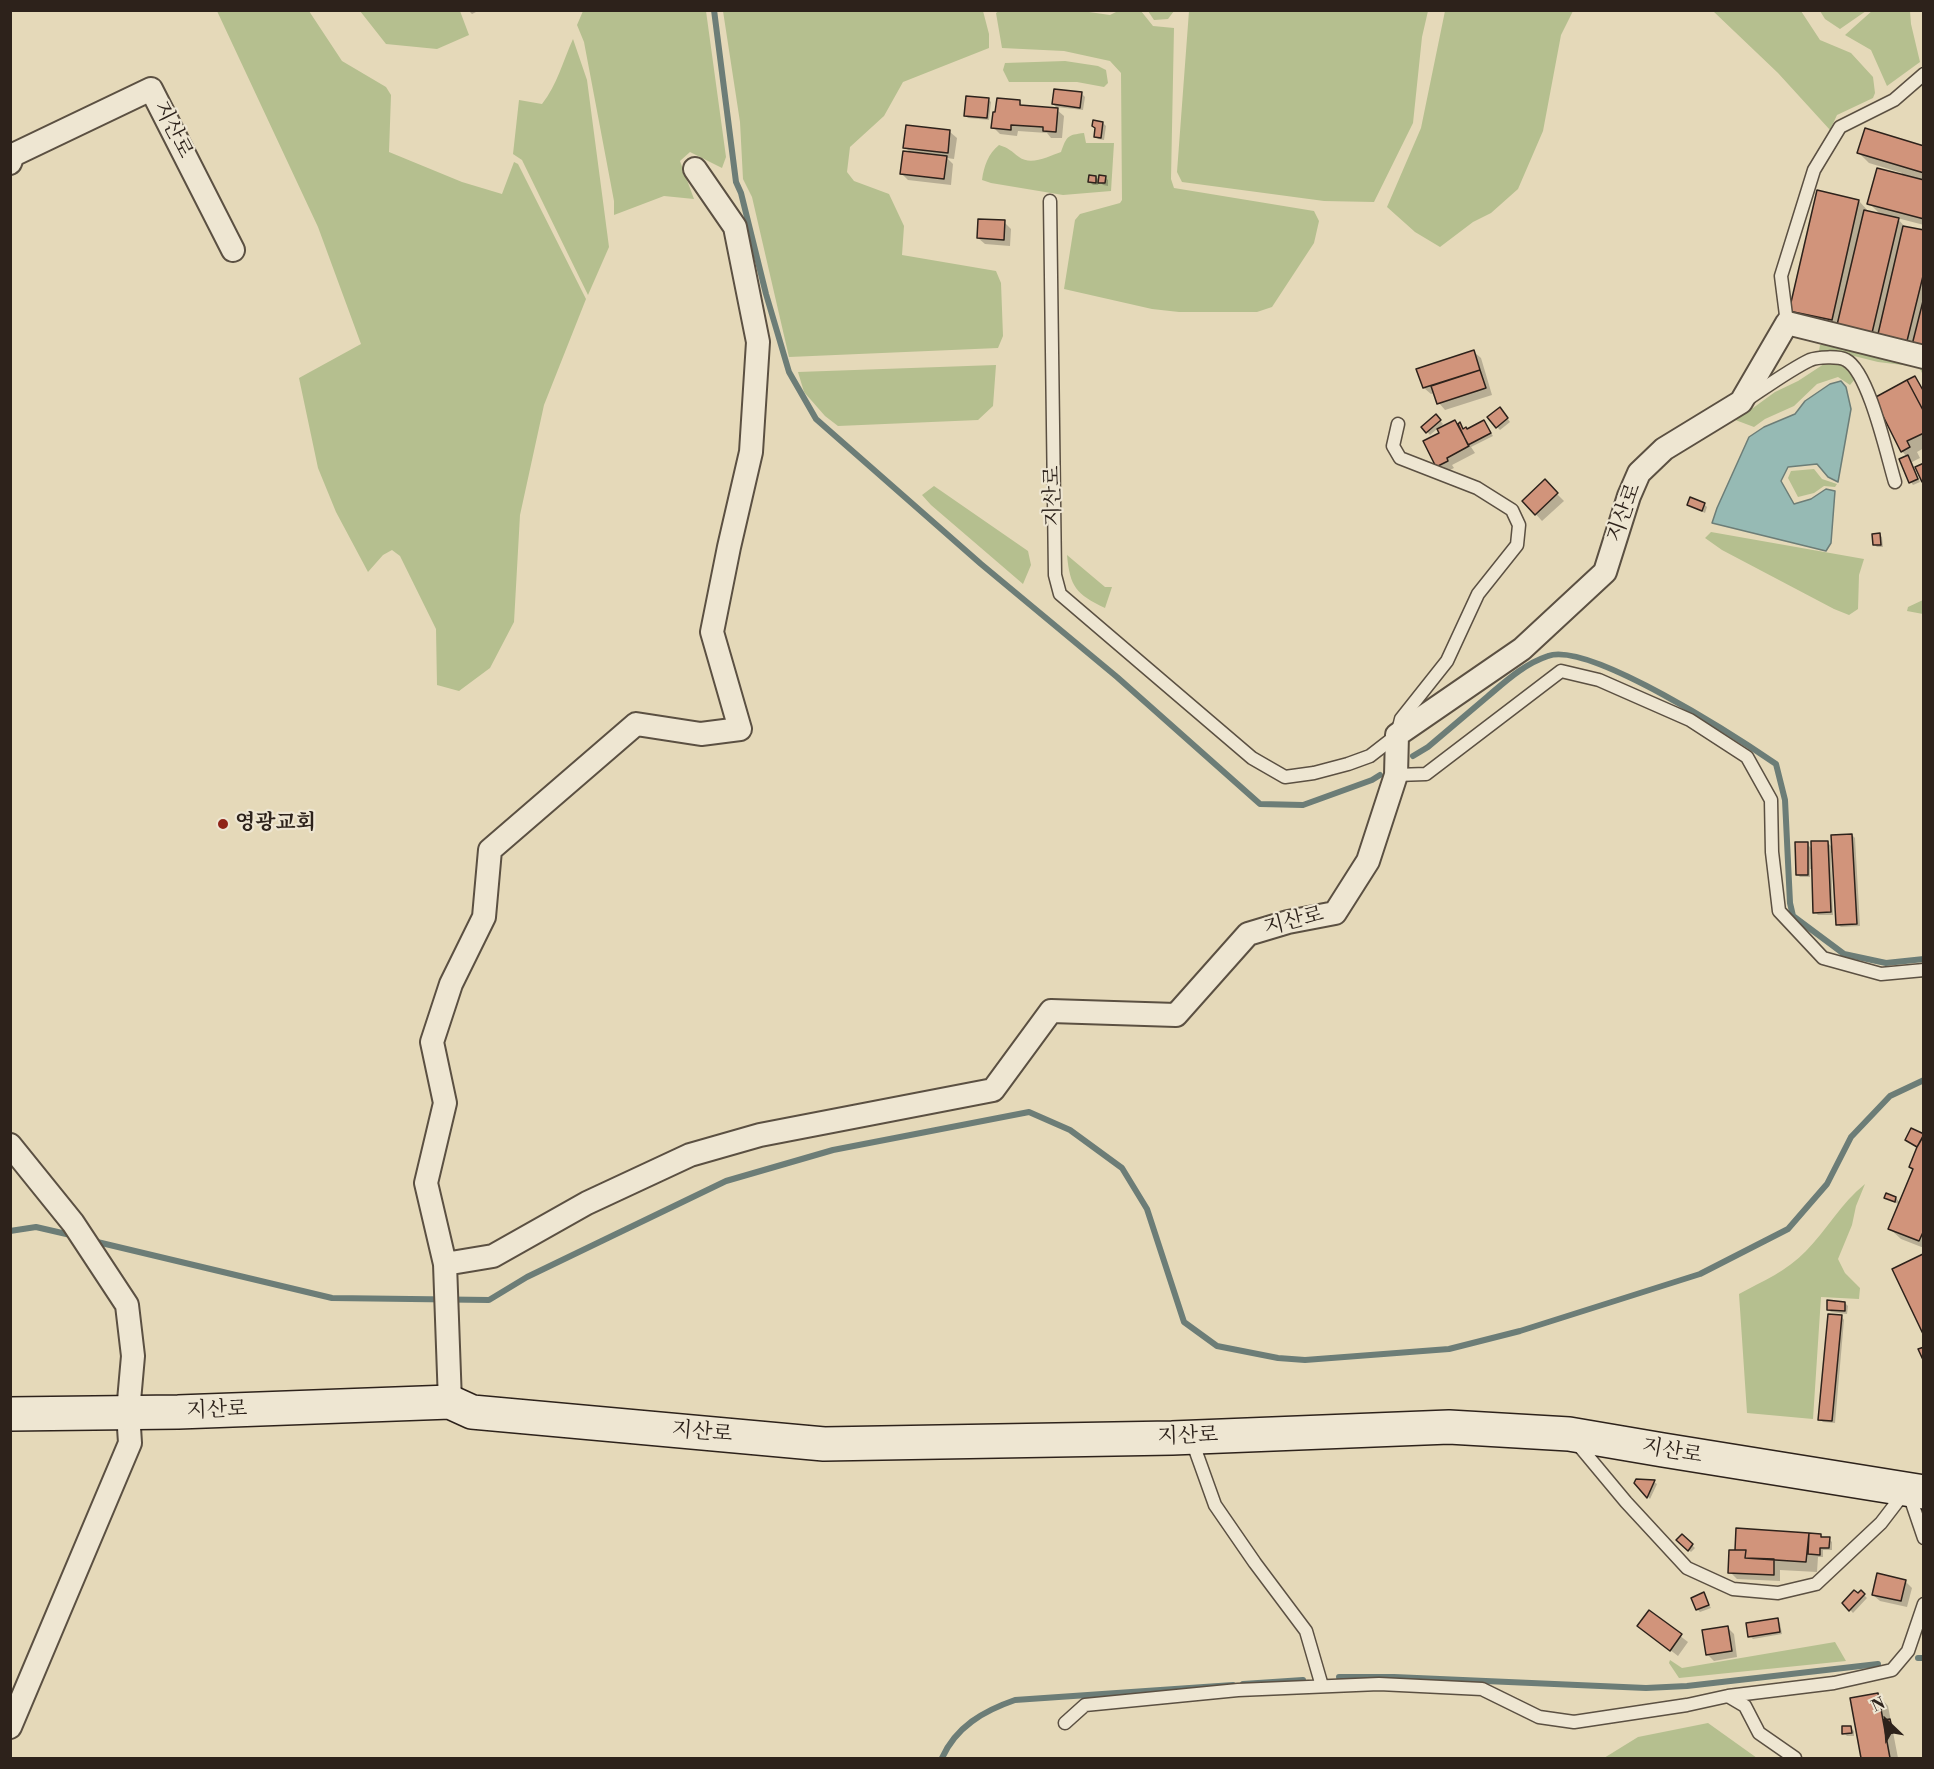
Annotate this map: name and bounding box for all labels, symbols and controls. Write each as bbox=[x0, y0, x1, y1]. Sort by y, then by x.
street label: 지산로 bbox=[147, 97, 197, 163]
street label: 지산로 bbox=[1041, 465, 1067, 527]
street label: 지산로 bbox=[1603, 480, 1647, 546]
place label: 영광교회 bbox=[235, 811, 316, 837]
marker: 영광교회 bbox=[216, 817, 230, 831]
street label: 지산로 bbox=[1261, 902, 1327, 942]
street label: 지산로 bbox=[186, 1397, 248, 1425]
street label: 지산로 bbox=[671, 1418, 733, 1448]
street label: 지산로 bbox=[1157, 1423, 1219, 1451]
street label: 지산로 bbox=[1640, 1434, 1704, 1470]
north arrow bbox=[1856, 1691, 1916, 1751]
text: N bbox=[1868, 1693, 1888, 1716]

